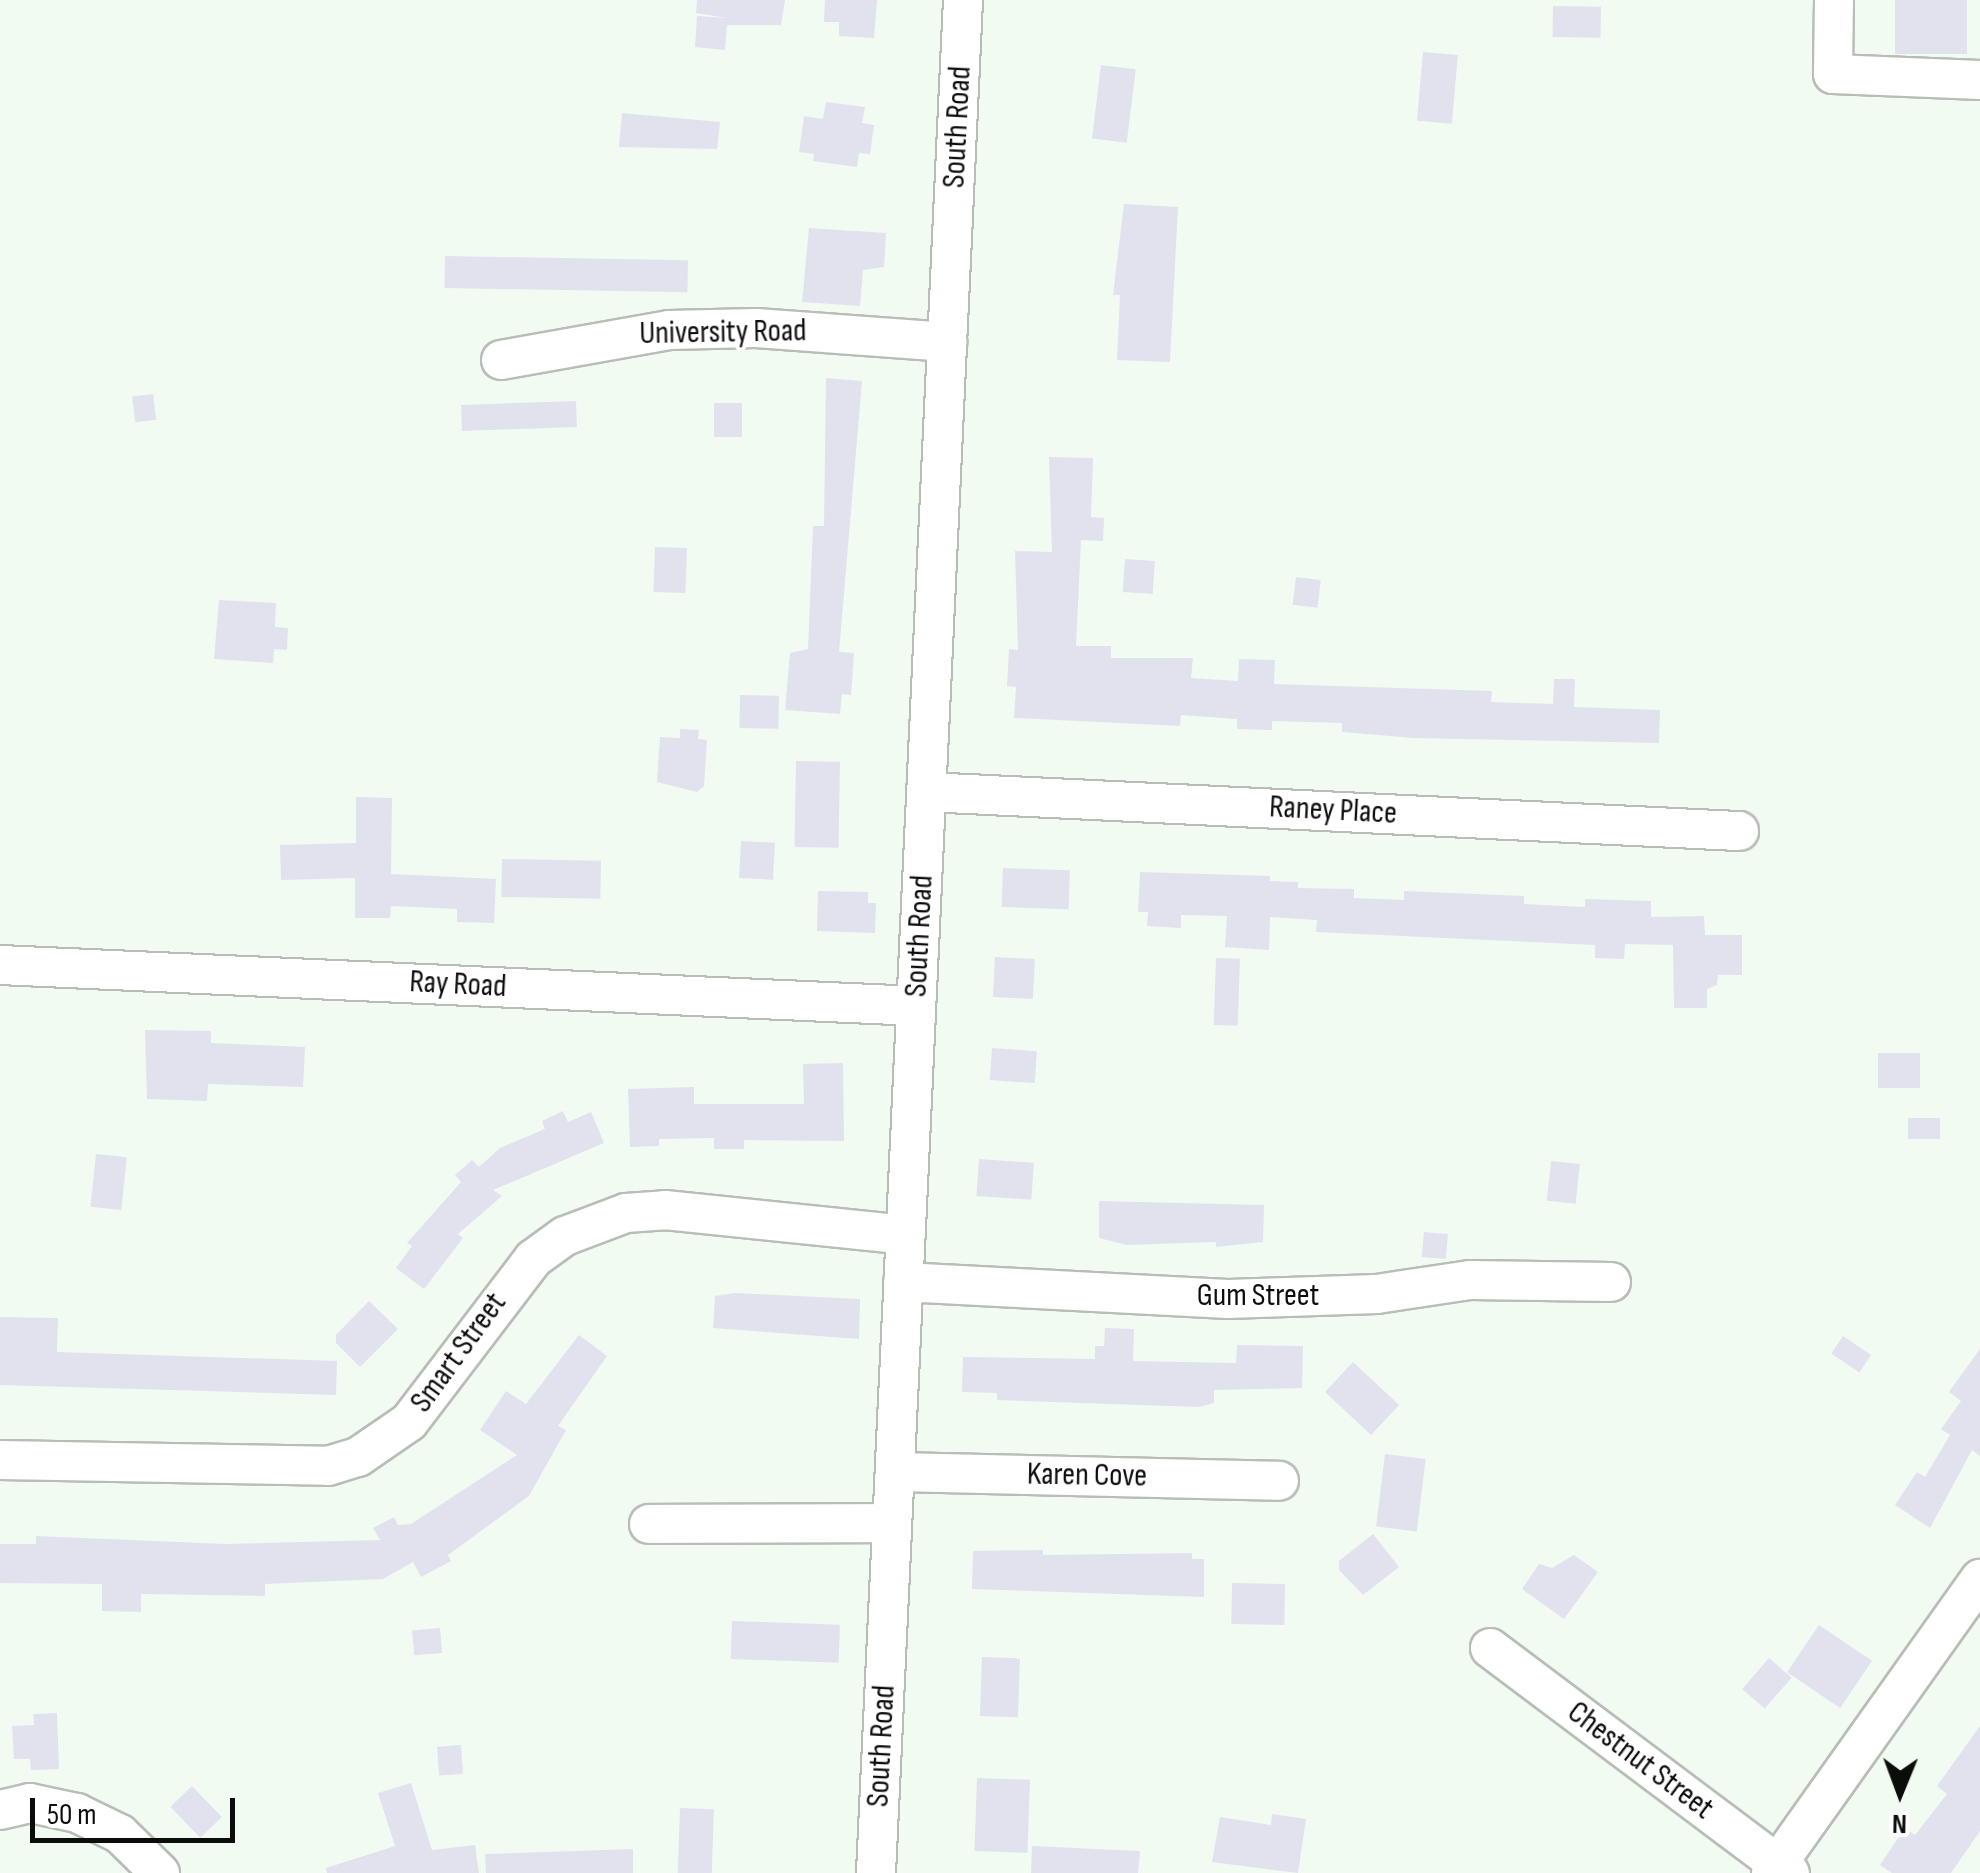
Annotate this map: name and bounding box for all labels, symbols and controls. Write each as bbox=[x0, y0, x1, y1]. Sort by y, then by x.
street label: South Road bbox=[936, 65, 980, 189]
street label: University Road bbox=[639, 312, 807, 354]
street label: Raney Place bbox=[1268, 788, 1398, 834]
street label: South Road bbox=[898, 874, 942, 998]
street label: Ray Road bbox=[408, 963, 508, 1007]
street label: Gum Street bbox=[1197, 1277, 1319, 1315]
street label: Smart Street bbox=[403, 1286, 515, 1420]
street label: Karen Cove bbox=[1027, 1456, 1147, 1496]
street label: South Road bbox=[860, 1684, 904, 1808]
street label: Chestnut Street bbox=[1559, 1694, 1721, 1828]
north arrow bbox=[1850, 1743, 1950, 1843]
scale bar bbox=[35, 1778, 240, 1840]
text: 50 m bbox=[47, 1797, 96, 1833]
text: N bbox=[1892, 1807, 1907, 1840]

